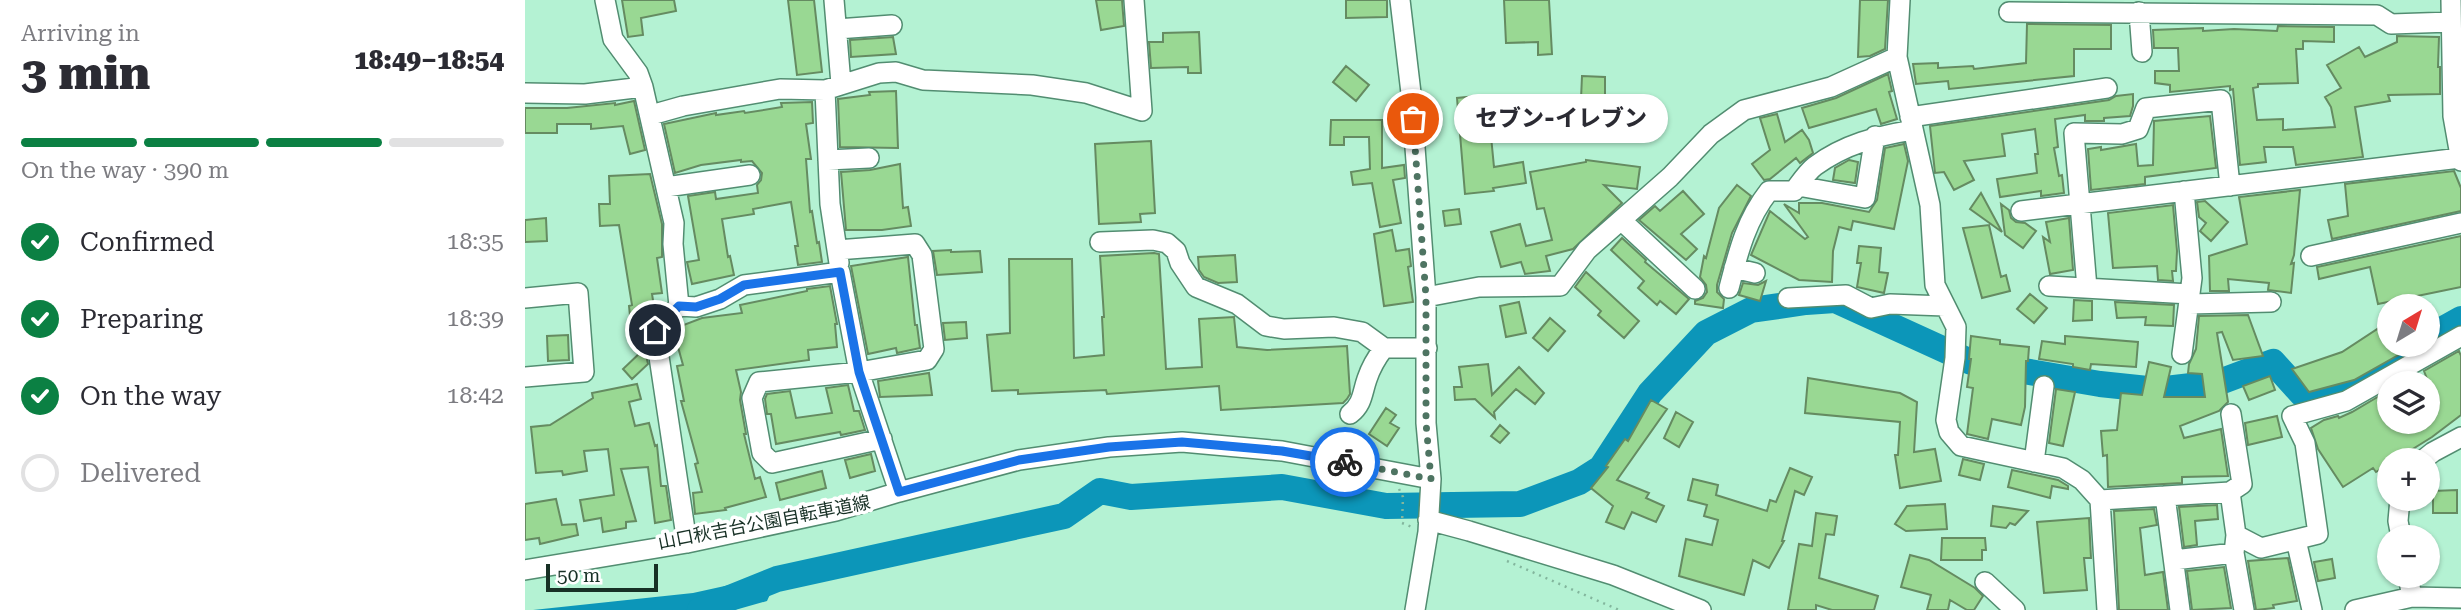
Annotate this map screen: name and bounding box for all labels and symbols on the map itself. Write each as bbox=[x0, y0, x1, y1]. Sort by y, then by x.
pin bbox=[1383, 89, 1443, 149]
callout: セブン-イレブン bbox=[1455, 94, 1669, 144]
north arrow bbox=[2377, 294, 2439, 357]
pin bbox=[625, 300, 685, 360]
courier bbox=[1310, 427, 1380, 497]
street label: 山口秋吉台公園自転車道線 bbox=[656, 491, 872, 553]
scale bar bbox=[546, 561, 658, 593]

